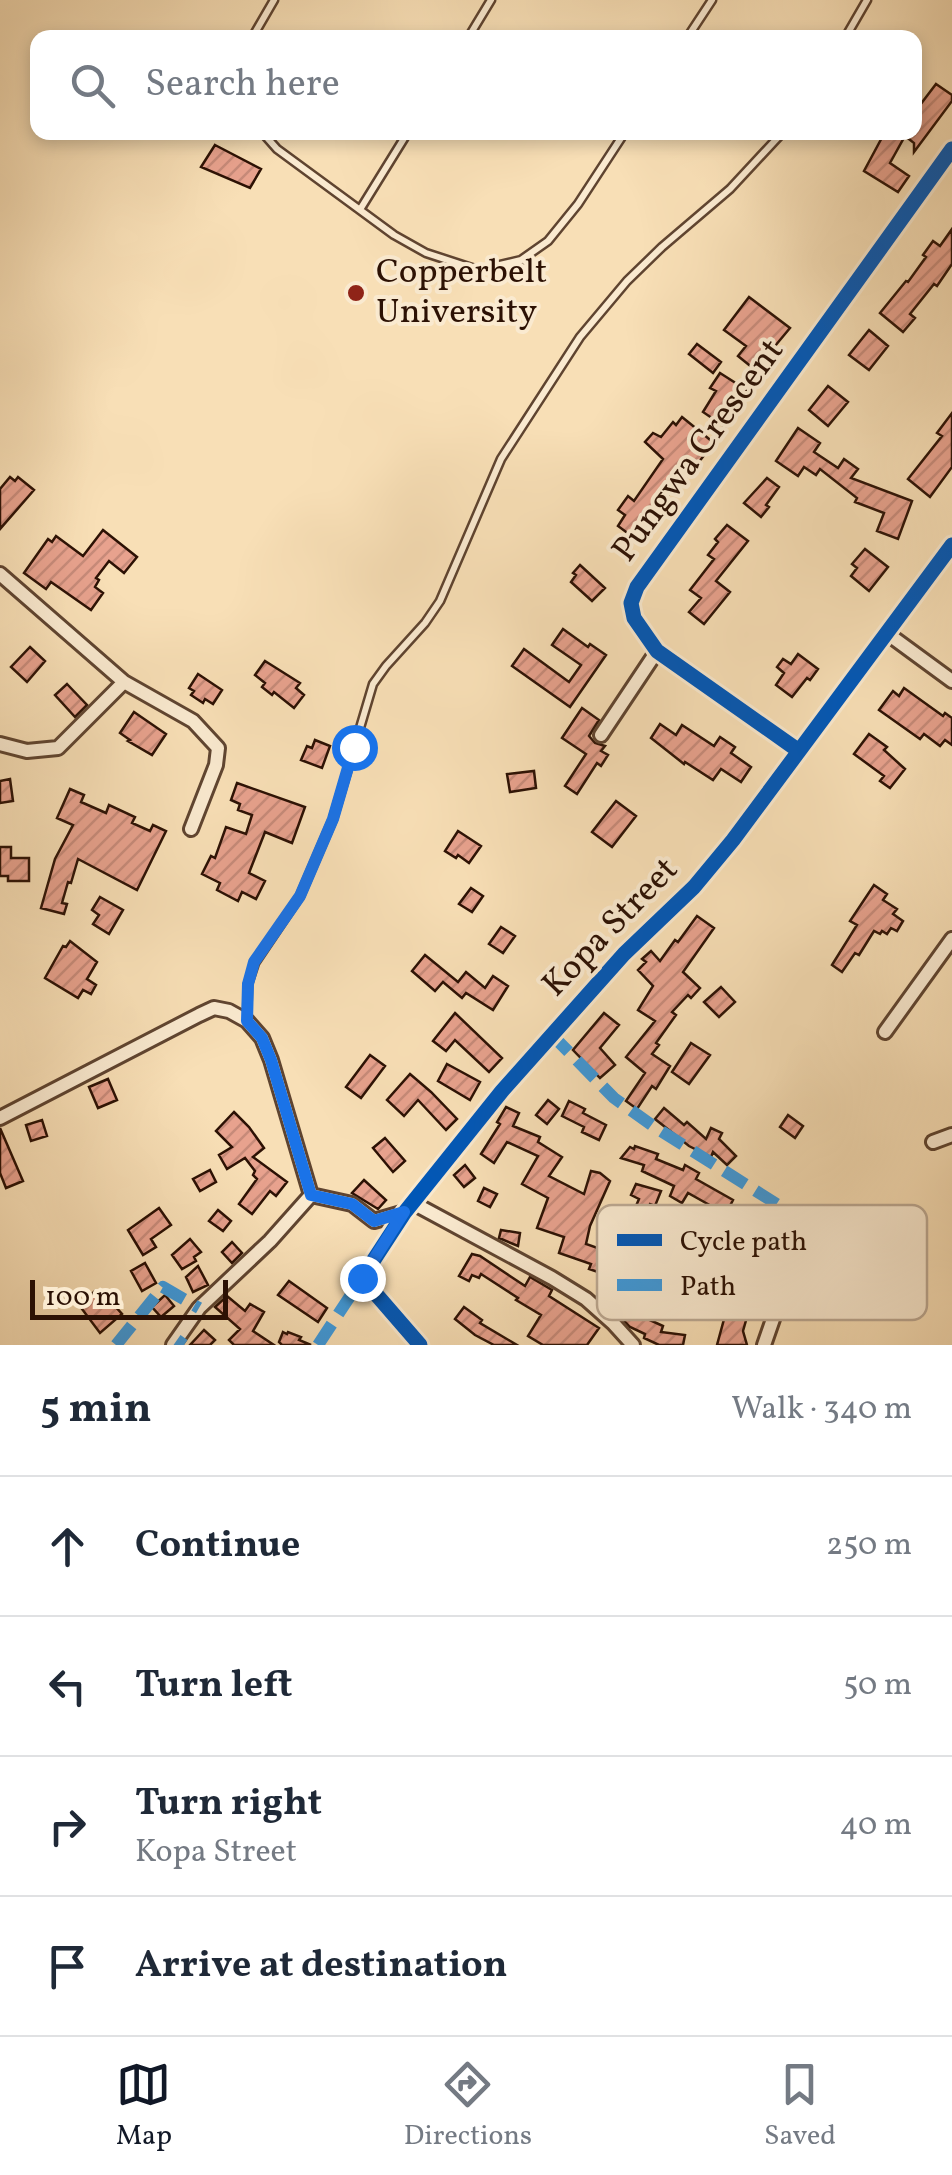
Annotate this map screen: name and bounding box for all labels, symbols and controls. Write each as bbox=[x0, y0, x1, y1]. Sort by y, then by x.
search box bbox=[30, 30, 922, 140]
icon: search bbox=[65, 58, 120, 113]
text: Search here bbox=[145, 59, 340, 112]
place label: Copperbelt University bbox=[376, 249, 547, 337]
marker: Copperbelt University bbox=[345, 282, 367, 304]
street label: Pungwa Crescent bbox=[602, 330, 796, 572]
route start bbox=[332, 725, 378, 771]
street label: Kopa Street bbox=[532, 848, 690, 1008]
legend bbox=[597, 1205, 927, 1320]
text: Cycle path bbox=[680, 1223, 807, 1262]
route end bbox=[340, 1256, 386, 1302]
text: Path bbox=[680, 1268, 736, 1307]
scale bar bbox=[30, 1275, 228, 1320]
text: 100 m bbox=[45, 1278, 120, 1317]
text: 5 min bbox=[40, 1381, 152, 1440]
text: Walk · 340 m bbox=[731, 1388, 912, 1432]
icon: ahead bbox=[40, 1519, 95, 1574]
text: Continue bbox=[135, 1520, 300, 1573]
text: 250 m bbox=[826, 1524, 912, 1568]
icon: left bbox=[40, 1659, 95, 1714]
text: Turn left bbox=[135, 1660, 292, 1713]
text: 50 m bbox=[843, 1664, 912, 1708]
text: Turn right bbox=[135, 1778, 322, 1831]
icon: right bbox=[40, 1799, 95, 1854]
text: 40 m bbox=[840, 1804, 912, 1848]
text: Kopa Street bbox=[135, 1831, 297, 1875]
icon: arrive bbox=[40, 1939, 95, 1994]
text: Arrive at destination bbox=[135, 1940, 508, 1993]
tab: Map bbox=[116, 2057, 172, 2156]
tab: Directions bbox=[404, 2057, 532, 2156]
tab: Saved bbox=[764, 2057, 836, 2156]

